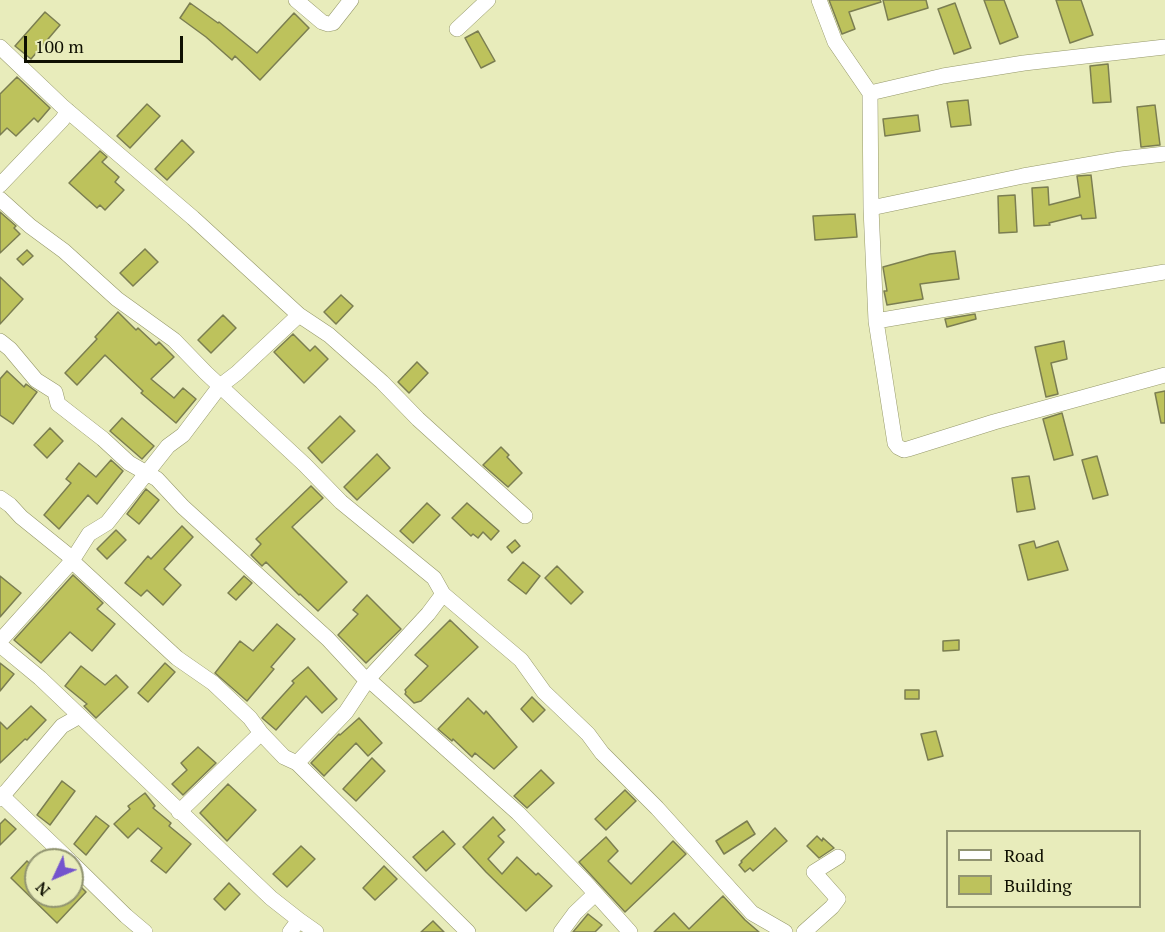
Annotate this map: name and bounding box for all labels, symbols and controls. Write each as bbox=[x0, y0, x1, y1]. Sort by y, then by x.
scale bar bbox=[27, 24, 186, 62]
text: 100 m bbox=[35, 34, 84, 58]
legend bbox=[946, 830, 1141, 908]
text: Road bbox=[1004, 843, 1044, 867]
north arrow bbox=[24, 848, 84, 908]
text: Building bbox=[1004, 873, 1072, 897]
text: N bbox=[30, 877, 55, 901]

